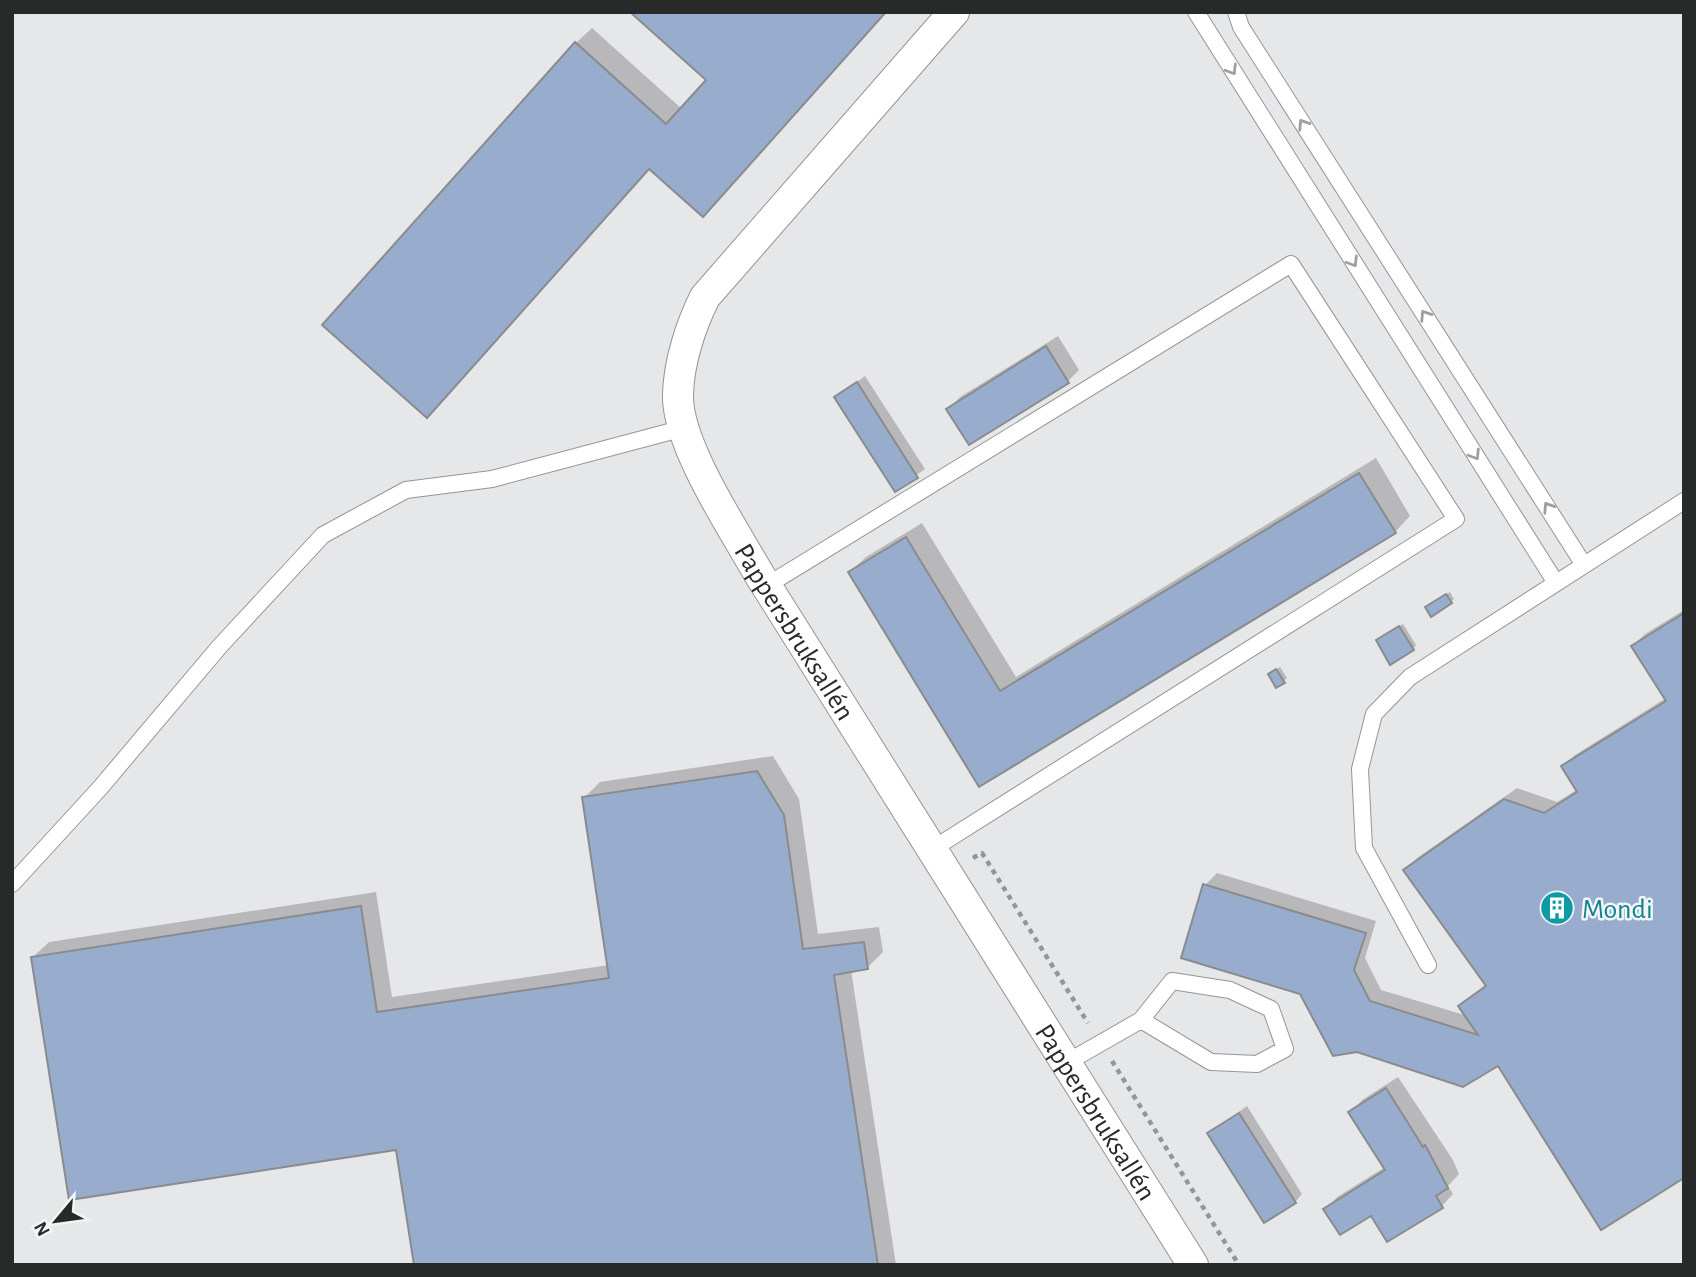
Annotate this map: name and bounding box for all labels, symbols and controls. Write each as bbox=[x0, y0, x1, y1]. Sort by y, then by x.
one-way arrow bbox=[1223, 63, 1236, 76]
one-way arrow bbox=[1298, 118, 1311, 131]
one-way arrow bbox=[1345, 255, 1358, 268]
one-way arrow bbox=[1421, 310, 1434, 323]
one-way arrow bbox=[1467, 447, 1480, 460]
one-way arrow bbox=[1543, 502, 1556, 515]
street label: Pappersbruksallén bbox=[728, 539, 859, 726]
building icon: Mondi bbox=[1538, 889, 1576, 927]
place label: Mondi bbox=[1582, 896, 1653, 924]
street label: Pappersbruksallén bbox=[1029, 1020, 1161, 1206]
north arrow bbox=[21, 1186, 91, 1256]
text: N bbox=[31, 1218, 54, 1239]

